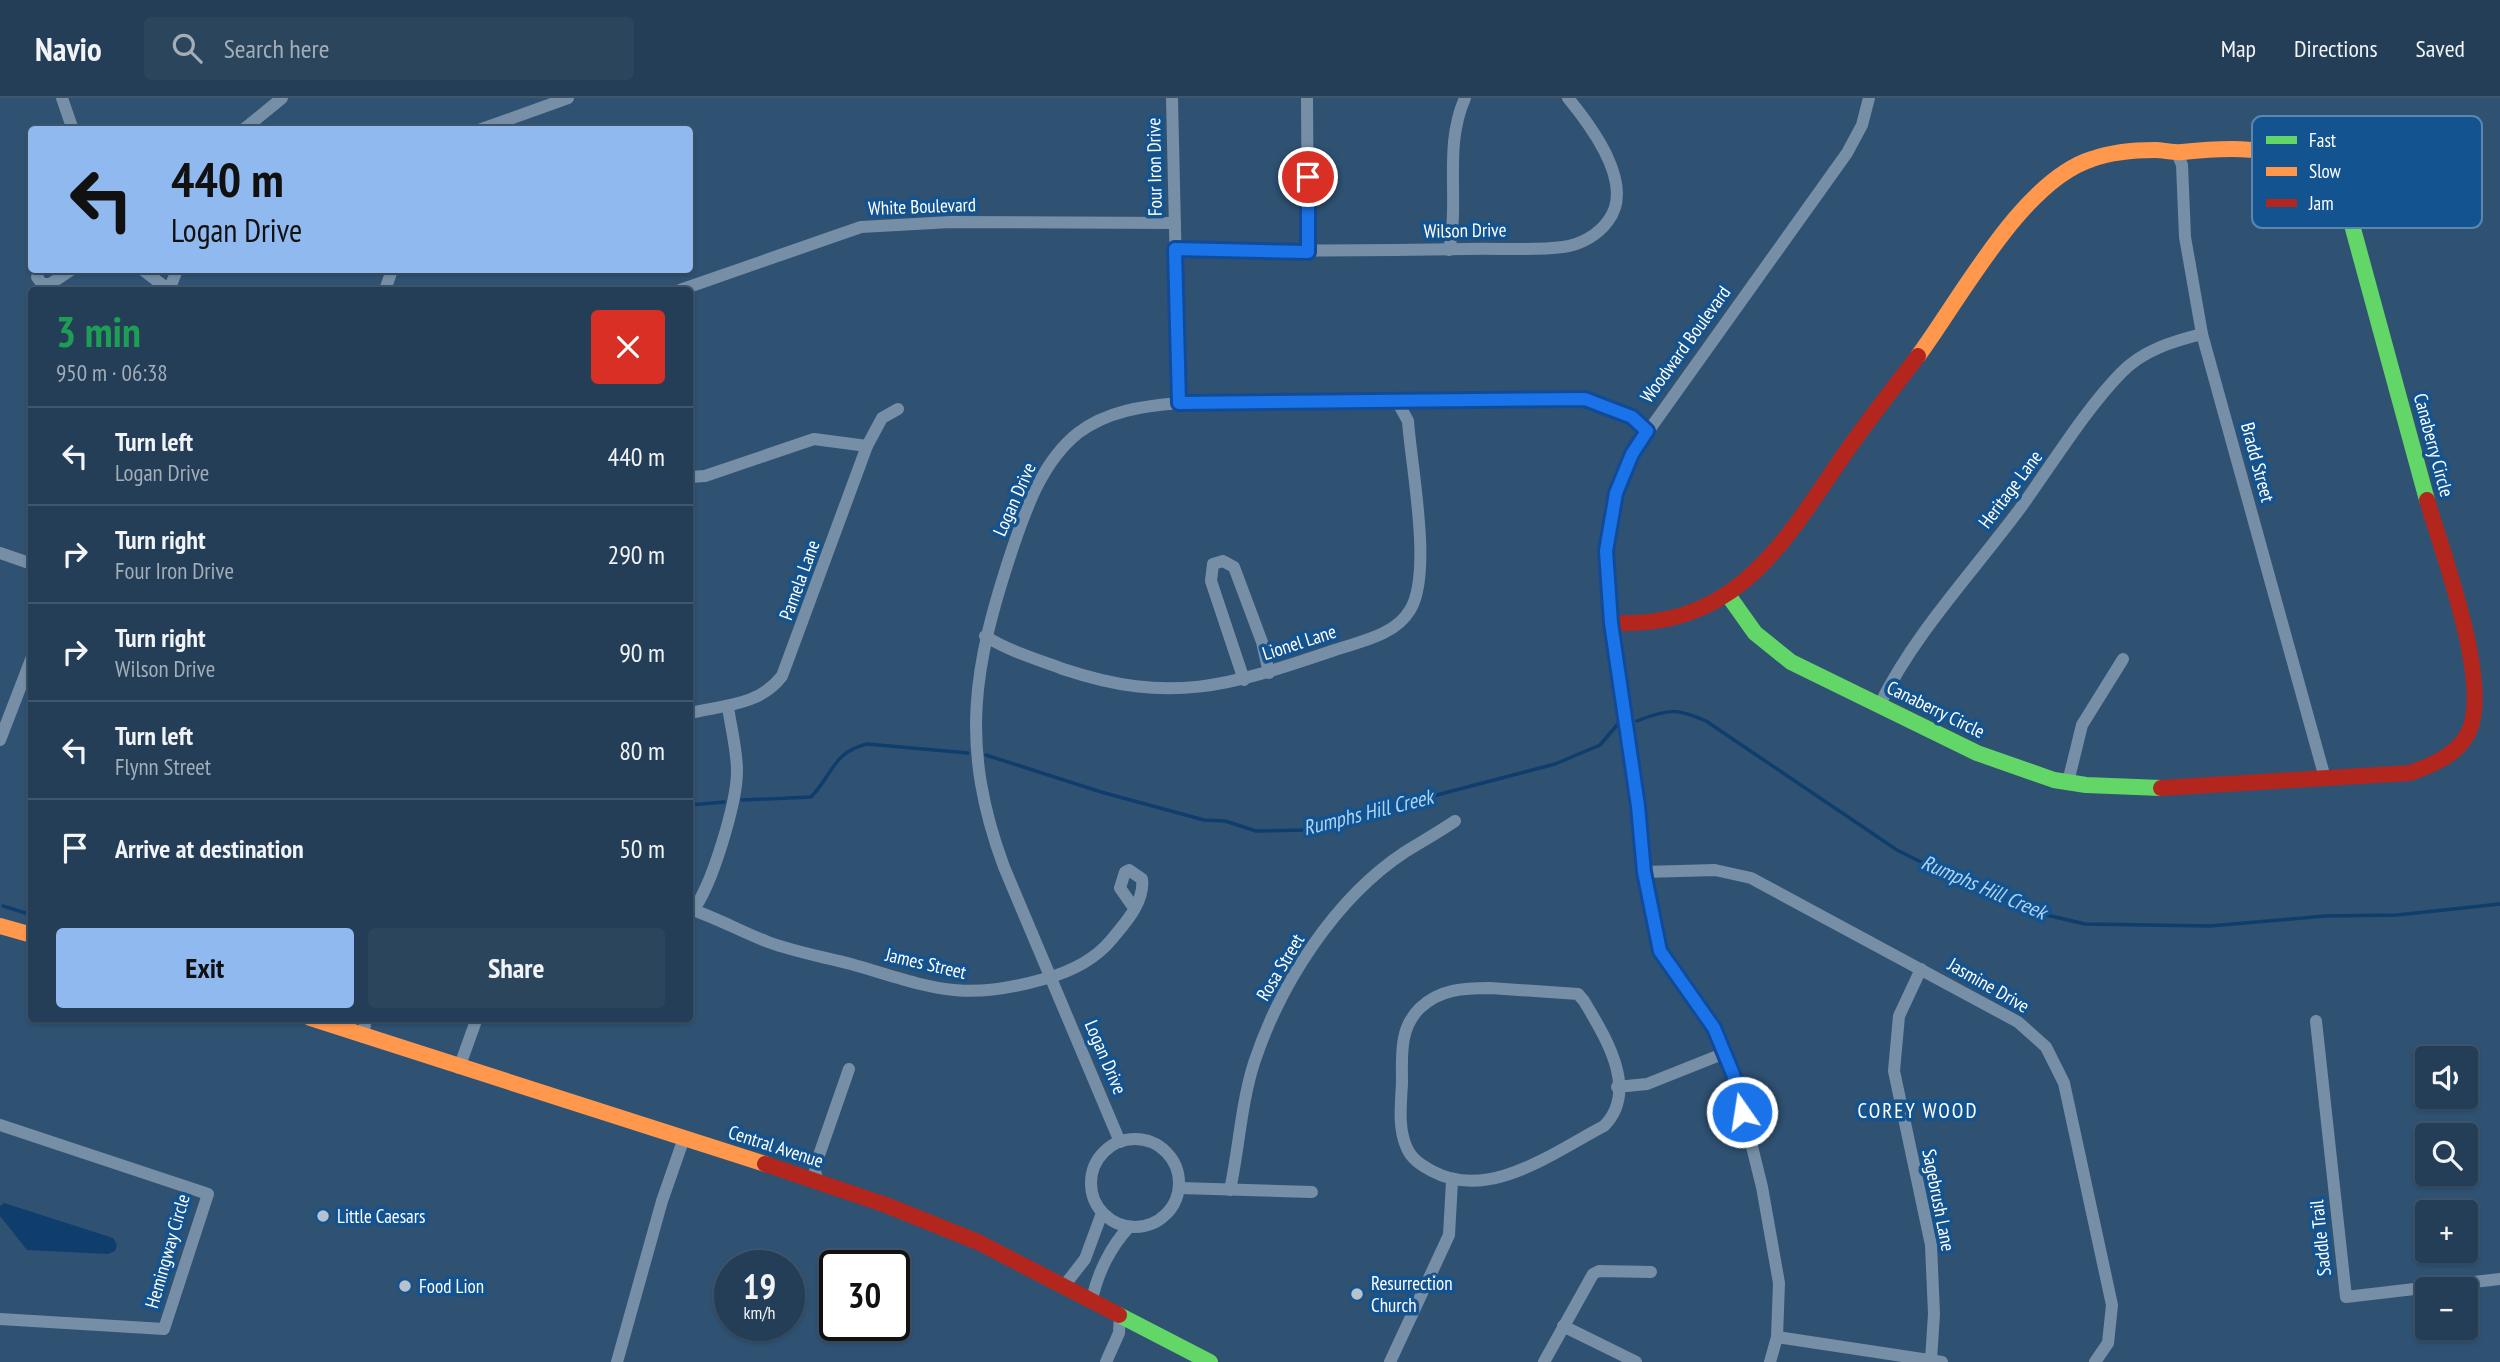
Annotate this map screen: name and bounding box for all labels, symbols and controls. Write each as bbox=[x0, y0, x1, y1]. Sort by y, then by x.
search box bbox=[144, 17, 634, 80]
text: Navio bbox=[35, 27, 102, 70]
icon: search bbox=[168, 29, 206, 67]
text: Search here bbox=[224, 32, 329, 65]
text: Map bbox=[2221, 33, 2256, 64]
text: Directions bbox=[2294, 33, 2378, 64]
text: Saved bbox=[2416, 33, 2465, 64]
legend bbox=[2252, 116, 2482, 228]
street label: Four Iron Drive bbox=[1141, 118, 1167, 216]
text: Fast bbox=[2309, 128, 2337, 152]
text: 440 m bbox=[171, 147, 284, 211]
pin bbox=[1278, 147, 1338, 207]
icon: left bbox=[56, 154, 147, 245]
icon: arrive bbox=[1289, 158, 1327, 196]
text: Slow bbox=[2309, 159, 2342, 183]
text: Jam bbox=[2308, 191, 2334, 215]
street label: White Boulevard bbox=[868, 192, 976, 220]
text: Logan Drive bbox=[171, 209, 302, 251]
street label: Wilson Drive bbox=[1423, 217, 1507, 243]
street label: Woodward Boulevard bbox=[1635, 281, 1735, 407]
text: 3 min bbox=[56, 304, 141, 359]
button: close bbox=[591, 310, 665, 384]
text: 950 m · 06:38 bbox=[56, 358, 168, 387]
street label: Canaberry Circle bbox=[2409, 391, 2459, 500]
street label: Bradd Street bbox=[2236, 419, 2280, 505]
text: Turn left bbox=[115, 425, 193, 458]
icon: left bbox=[56, 437, 94, 475]
text: 440 m bbox=[607, 440, 665, 473]
street label: Heritage Lane bbox=[1973, 445, 2047, 533]
text: Logan Drive bbox=[115, 458, 209, 487]
street label: Logan Drive bbox=[987, 458, 1041, 539]
text: Turn right bbox=[115, 523, 206, 556]
icon: right bbox=[56, 535, 94, 573]
street label: Pamela Lane bbox=[773, 537, 825, 623]
text: 290 m bbox=[607, 538, 665, 571]
text: Four Iron Drive bbox=[115, 556, 234, 585]
street label: Lionel Lane bbox=[1259, 619, 1339, 665]
text: Turn right bbox=[115, 621, 206, 654]
icon: right bbox=[56, 633, 94, 671]
text: 90 m bbox=[619, 636, 665, 669]
text: Wilson Drive bbox=[115, 654, 215, 683]
street label: Canaberry Circle bbox=[1883, 675, 1989, 743]
text: Turn left bbox=[115, 719, 193, 752]
icon: left bbox=[56, 731, 94, 769]
text: 80 m bbox=[619, 734, 665, 767]
text: Flynn Street bbox=[115, 752, 211, 781]
water label: Rumphs Hill Creek bbox=[1300, 782, 1439, 841]
icon: arrive bbox=[56, 829, 94, 867]
text: Arrive at destination bbox=[115, 832, 304, 865]
text: 50 m bbox=[619, 832, 665, 865]
water label: Rumphs Hill Creek bbox=[1917, 849, 2053, 927]
button: Exit bbox=[56, 928, 354, 1008]
button: Share bbox=[368, 928, 665, 1008]
street label: Rosa Street bbox=[1251, 928, 1310, 1005]
street label: James Street bbox=[882, 942, 969, 984]
street label: Jasmine Drive bbox=[1943, 952, 2034, 1018]
street label: Logan Drive bbox=[1080, 1016, 1132, 1098]
map controls bbox=[2415, 1046, 2478, 1340]
button: sound bbox=[2415, 1046, 2478, 1109]
position arrow bbox=[1705, 1075, 1779, 1149]
district label: COREY WOOD bbox=[1858, 1097, 1978, 1124]
street label: Central Avenue bbox=[726, 1119, 827, 1173]
button: search bbox=[2415, 1123, 2478, 1186]
street label: Sagebrush Lane bbox=[1917, 1147, 1961, 1253]
street label: Hemingway Circle bbox=[139, 1191, 195, 1311]
street label: Saddle Trail bbox=[2304, 1198, 2336, 1277]
button: + bbox=[2415, 1200, 2478, 1263]
place label: Little Caesars bbox=[337, 1204, 425, 1228]
marker: Little Caesars bbox=[315, 1208, 331, 1224]
speed limit sign: 30 bbox=[819, 1250, 910, 1341]
text: 19 bbox=[743, 1263, 776, 1309]
place label: Resurrection Church bbox=[1371, 1271, 1453, 1317]
place label: Food Lion bbox=[419, 1274, 484, 1298]
button: − bbox=[2415, 1277, 2478, 1340]
marker: Food Lion bbox=[397, 1278, 413, 1294]
marker: Resurrection Church bbox=[1349, 1286, 1365, 1302]
text: km/h bbox=[744, 1301, 775, 1324]

